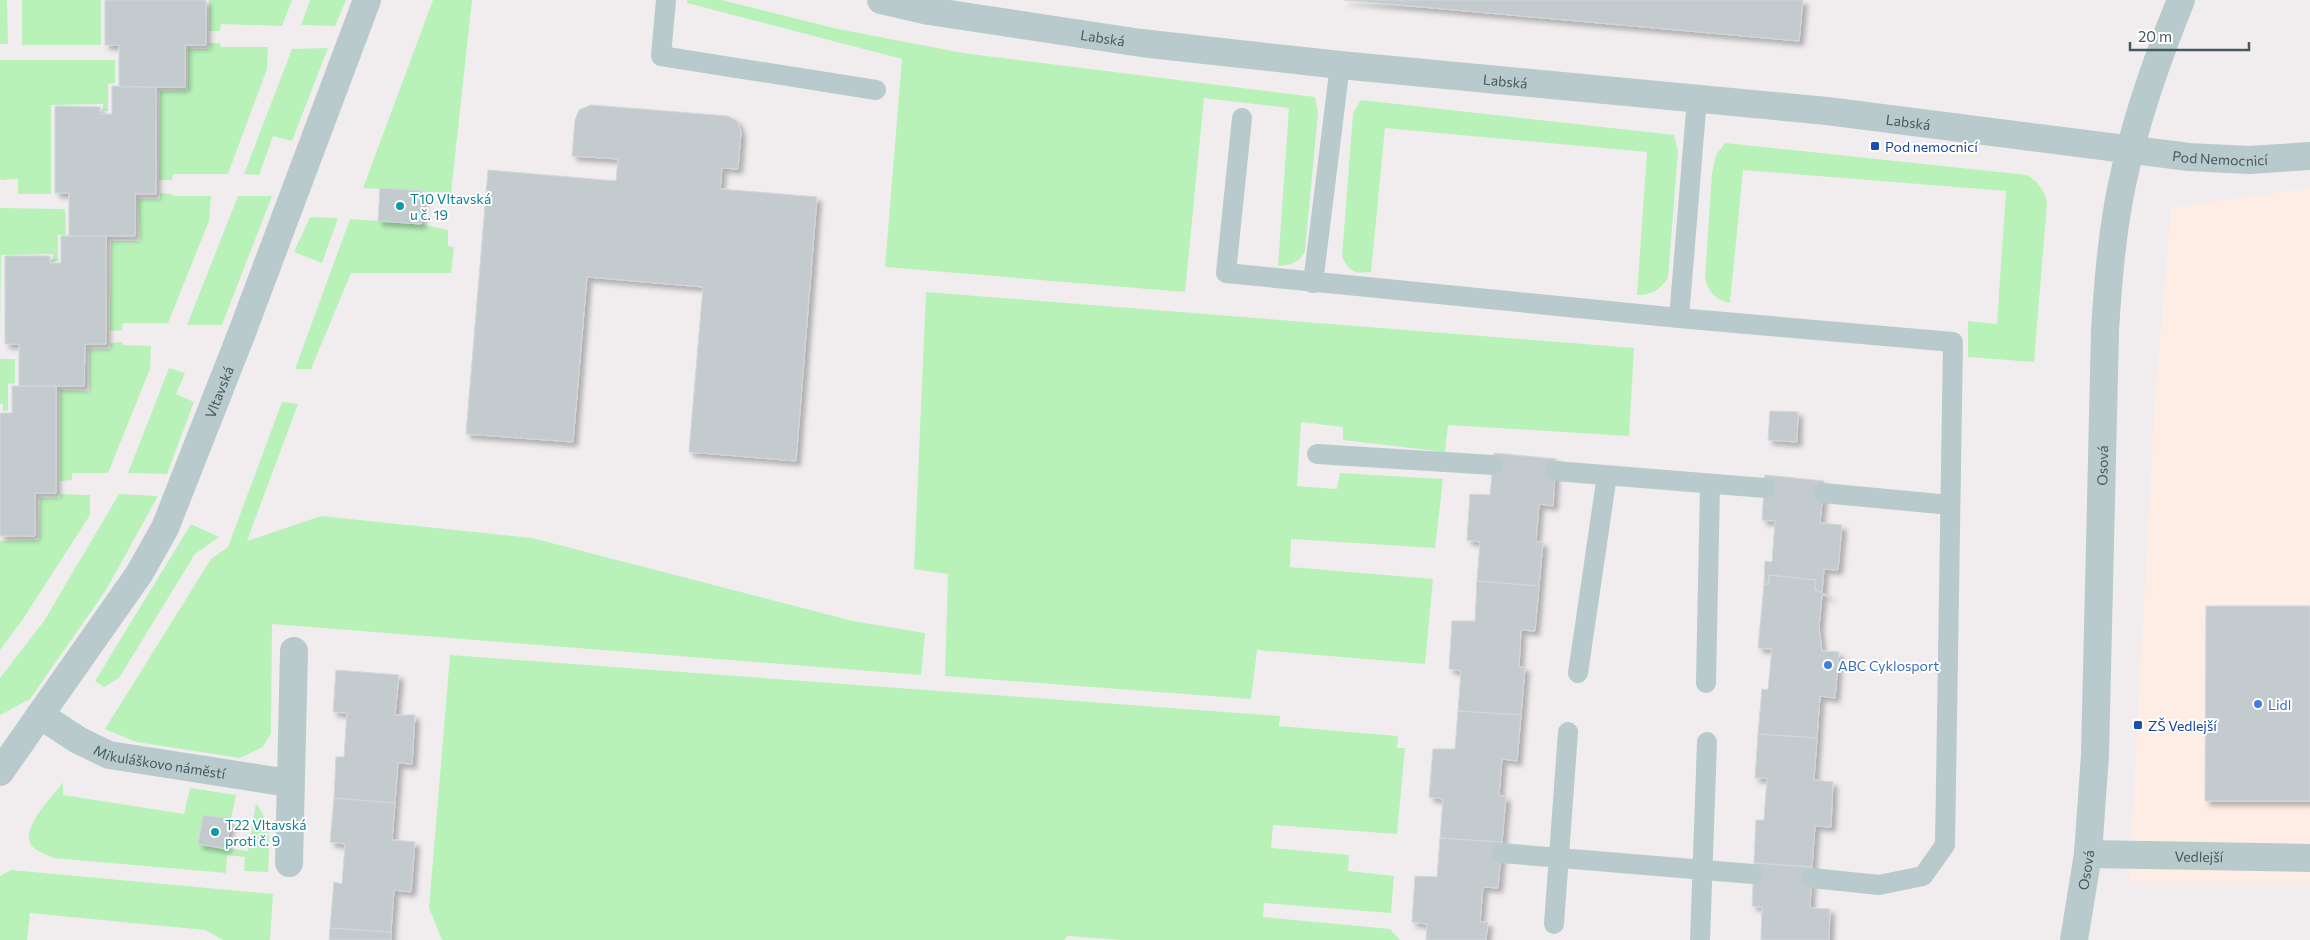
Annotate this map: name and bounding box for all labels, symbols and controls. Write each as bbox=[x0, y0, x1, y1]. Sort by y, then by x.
scale bar bbox=[2130, 20, 2249, 52]
street label: Labská bbox=[1079, 25, 1126, 49]
text: 20 m bbox=[2138, 27, 2172, 45]
street label: Labská bbox=[1482, 70, 1528, 91]
street label: Labská bbox=[1885, 110, 1932, 133]
place label: Pod nemocnicí bbox=[1885, 138, 1978, 155]
marker: Pod nemocnicí bbox=[1869, 140, 1881, 152]
street label: Pod Nemocnicí bbox=[2171, 146, 2269, 169]
place label: T10 Vltavská u č. 19 bbox=[410, 190, 491, 223]
marker: T10 Vltavská u č. 19 bbox=[394, 200, 406, 212]
street label: Vltavská bbox=[201, 363, 236, 420]
street label: Osová bbox=[2093, 445, 2111, 486]
place label: ABC Cyklosport bbox=[1838, 657, 1940, 674]
marker: ABC Cyklosport bbox=[1822, 659, 1834, 671]
place label: Lidl bbox=[2268, 696, 2291, 713]
marker: Lidl bbox=[2252, 698, 2264, 710]
place label: ZŠ Vedlejší bbox=[2148, 717, 2217, 734]
marker: ZŠ Vedlejší bbox=[2132, 719, 2144, 731]
street label: Mikuláškovo náměstí bbox=[91, 740, 227, 782]
place label: T22 Vltavská proti č. 9 bbox=[225, 816, 307, 849]
marker: T22 Vltavská proti č. 9 bbox=[209, 826, 221, 838]
street label: Vedlejší bbox=[2175, 847, 2224, 865]
street label: Osová bbox=[2074, 849, 2097, 891]

